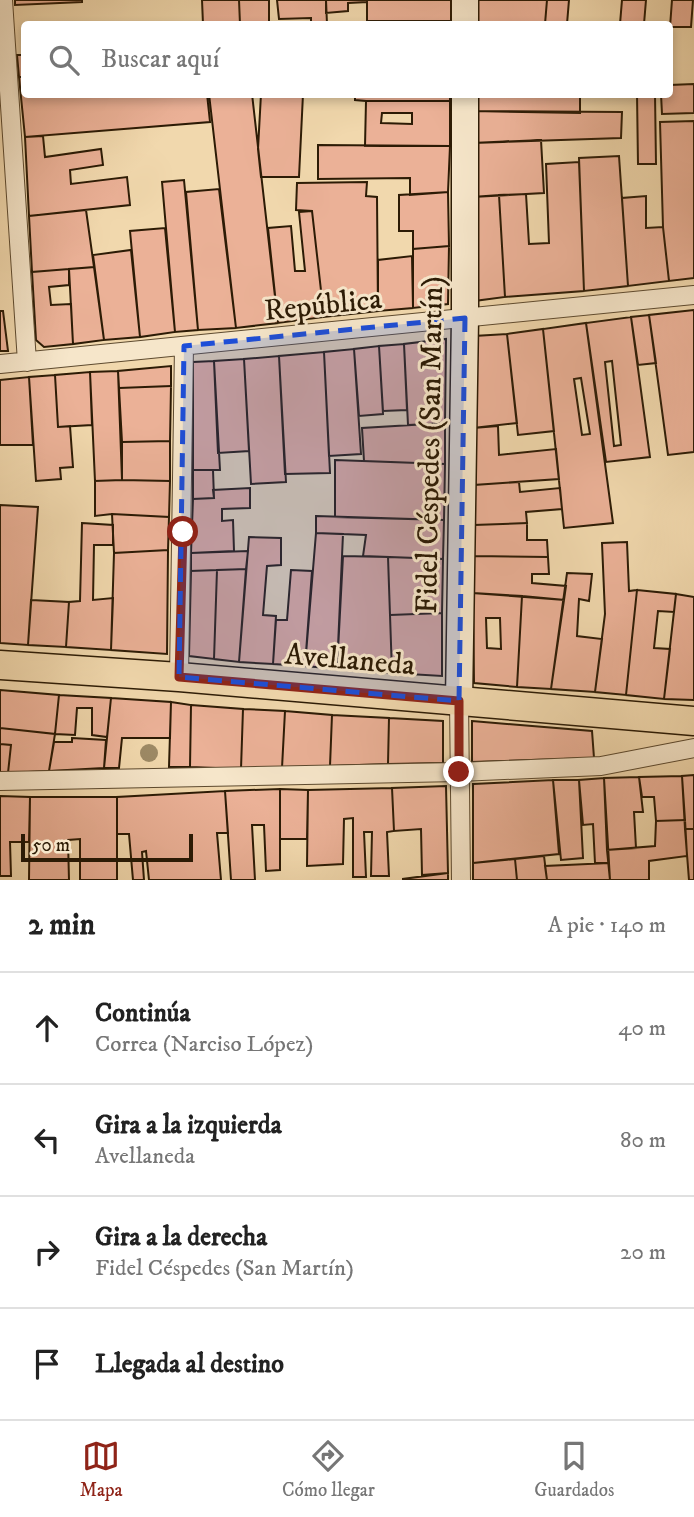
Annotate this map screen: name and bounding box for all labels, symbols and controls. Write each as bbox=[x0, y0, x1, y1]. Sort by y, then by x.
search box bbox=[21, 21, 673, 98]
icon: search bbox=[45, 41, 83, 79]
text: Buscar aquí bbox=[101, 43, 219, 76]
street label: Fidel Céspedes (San Martín) bbox=[409, 276, 452, 614]
street label: República bbox=[262, 281, 384, 330]
route start bbox=[167, 516, 198, 547]
street label: Avellaneda bbox=[283, 636, 417, 685]
route end bbox=[443, 756, 474, 787]
scale bar bbox=[21, 831, 192, 863]
text: 50 m bbox=[32, 834, 70, 857]
text: 2 min bbox=[28, 907, 95, 944]
text: A pie · 140 m bbox=[548, 911, 666, 940]
text: Continúa bbox=[95, 997, 190, 1030]
icon: ahead bbox=[28, 1009, 66, 1047]
text: 40 m bbox=[618, 1014, 666, 1043]
text: Correa (Narciso López) bbox=[95, 1030, 313, 1059]
text: Gira a la izquierda bbox=[95, 1109, 282, 1142]
icon: left bbox=[28, 1121, 66, 1159]
text: 80 m bbox=[620, 1126, 666, 1155]
text: Avellaneda bbox=[95, 1142, 195, 1171]
text: Gira a la derecha bbox=[95, 1221, 267, 1254]
icon: right bbox=[28, 1233, 66, 1271]
text: 20 m bbox=[620, 1238, 666, 1267]
text: Fidel Céspedes (San Martín) bbox=[95, 1254, 354, 1283]
icon: arrive bbox=[28, 1345, 66, 1383]
text: Llegada al destino bbox=[95, 1348, 284, 1381]
tab: Mapa bbox=[80, 1437, 123, 1502]
tab: Cómo llegar bbox=[282, 1437, 375, 1502]
tab: Guardados bbox=[534, 1437, 614, 1502]

